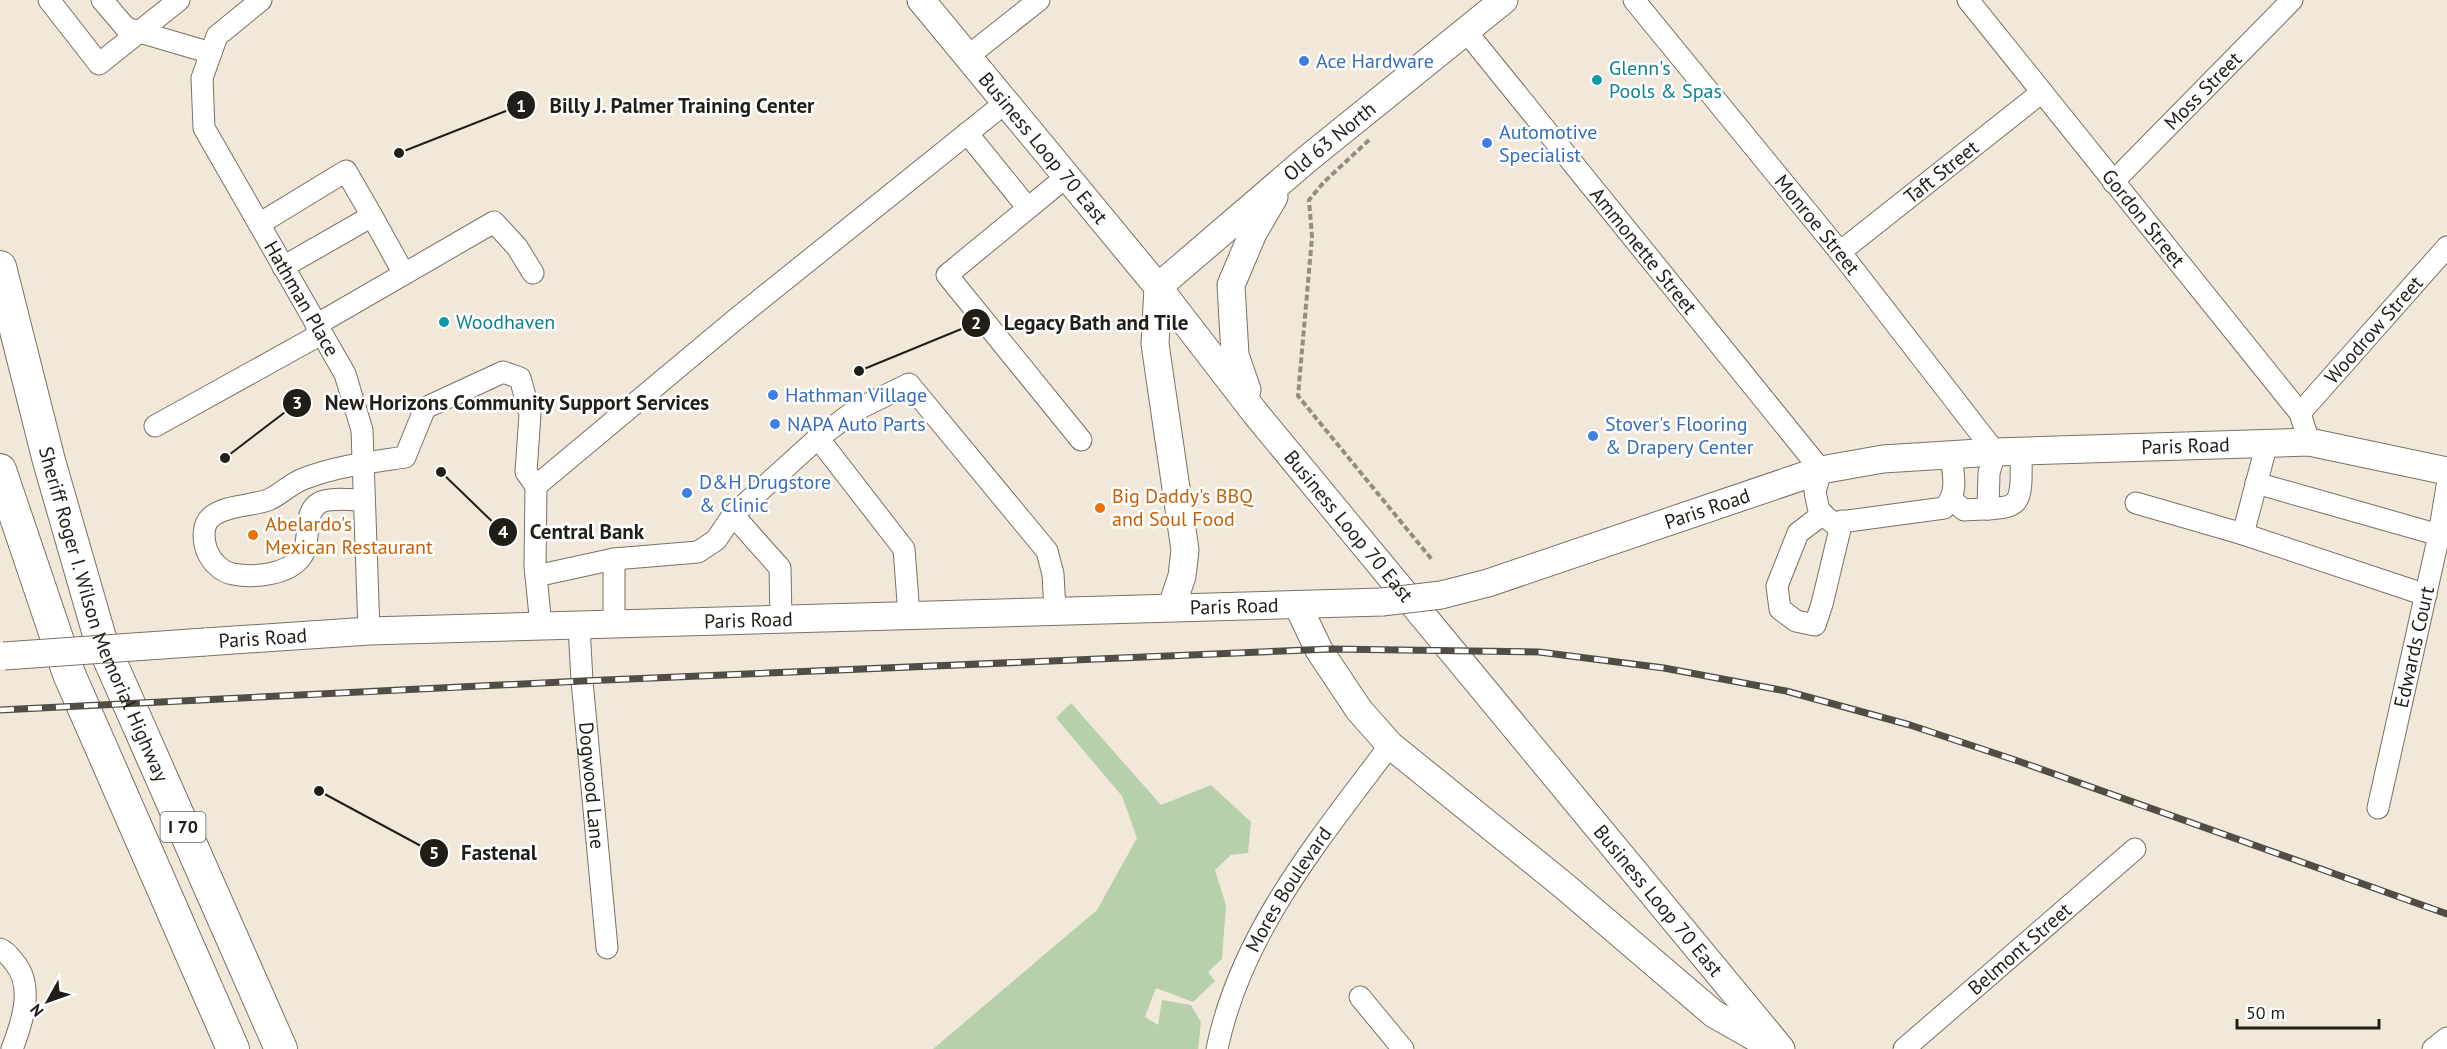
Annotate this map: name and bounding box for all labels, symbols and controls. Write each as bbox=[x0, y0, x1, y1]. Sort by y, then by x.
street label: Moss Street bbox=[2158, 46, 2247, 135]
place label: Ace Hardware bbox=[1316, 48, 1434, 74]
marker: Ace Hardware bbox=[1297, 54, 1311, 68]
place label: Glenn's Pools & Spas bbox=[1609, 55, 1722, 104]
street label: Business Loop 70 East bbox=[973, 67, 1114, 230]
marker: Glenn's Pools & Spas bbox=[1590, 73, 1604, 87]
callout: Billy J. Palmer Training Center bbox=[506, 86, 828, 125]
text: Billy J. Palmer Training Center bbox=[550, 92, 815, 119]
text: 1 bbox=[516, 94, 526, 117]
street label: Old 63 North bbox=[1278, 96, 1381, 187]
place label: Automotive Specialist bbox=[1499, 119, 1597, 168]
street label: Taft Street bbox=[1898, 134, 1984, 209]
marker: Automotive Specialist bbox=[1480, 136, 1494, 150]
street label: Gordon Street bbox=[2096, 164, 2191, 273]
street label: Monroe Street bbox=[1769, 169, 1866, 280]
street label: Ammonette Street bbox=[1584, 182, 1703, 320]
street label: Hathman Place bbox=[258, 236, 345, 361]
street label: Woodrow Street bbox=[2319, 270, 2429, 389]
callout: Legacy Bath and Tile bbox=[961, 303, 1201, 342]
place label: Woodhaven bbox=[456, 309, 555, 335]
text: Legacy Bath and Tile bbox=[1004, 309, 1188, 336]
text: 2 bbox=[971, 311, 981, 334]
marker: Woodhaven bbox=[437, 315, 451, 329]
place label: Hathman Village bbox=[785, 382, 927, 408]
callout: New Horizons Community Support Services bbox=[282, 383, 721, 422]
marker: Hathman Village bbox=[766, 388, 780, 402]
text: New Horizons Community Support Services bbox=[325, 389, 709, 416]
text: 3 bbox=[292, 391, 302, 414]
place label: NAPA Auto Parts bbox=[787, 411, 926, 437]
place label: Stover's Flooring & Drapery Center bbox=[1605, 411, 1754, 460]
marker: NAPA Auto Parts bbox=[768, 417, 782, 431]
marker: Stover's Flooring & Drapery Center bbox=[1586, 429, 1600, 443]
street label: Paris Road bbox=[2141, 432, 2230, 460]
street label: Sheriff Roger I. Wilson Memorial Highway bbox=[33, 444, 175, 787]
street label: Business Loop 70 East bbox=[1278, 445, 1419, 607]
place label: D&H Drugstore & Clinic bbox=[699, 469, 831, 518]
street label: Paris Road bbox=[1661, 482, 1753, 535]
place label: Big Daddy's BBQ and Soul Food bbox=[1112, 483, 1254, 532]
marker: D&H Drugstore & Clinic bbox=[680, 486, 694, 500]
marker: Big Daddy's BBQ and Soul Food bbox=[1093, 501, 1107, 515]
place label: Abelardo's Mexican Restaurant bbox=[265, 511, 433, 560]
callout: Central Bank bbox=[488, 512, 656, 551]
text: Central Bank bbox=[530, 518, 645, 545]
text: 4 bbox=[498, 520, 508, 543]
marker: Abelardo's Mexican Restaurant bbox=[246, 528, 260, 542]
street label: Edwards Court bbox=[2388, 583, 2440, 710]
street label: Paris Road bbox=[1190, 592, 1279, 620]
street label: Paris Road bbox=[704, 606, 793, 634]
street label: Paris Road bbox=[218, 622, 308, 654]
street label: Dogwood Lane bbox=[573, 721, 611, 850]
road number: I 70 bbox=[160, 812, 206, 842]
street label: Business Loop 70 East bbox=[1588, 819, 1729, 982]
street label: Mores Boulevard bbox=[1240, 822, 1337, 956]
callout: Fastenal bbox=[419, 834, 549, 873]
text: Fastenal bbox=[461, 839, 538, 866]
text: 5 bbox=[429, 841, 439, 864]
street label: Belmont Street bbox=[1962, 897, 2077, 1001]
north arrow bbox=[18, 971, 78, 1031]
scale bar bbox=[2237, 992, 2380, 1030]
text: N bbox=[25, 1000, 48, 1021]
text: 50 m bbox=[2246, 1001, 2285, 1024]

